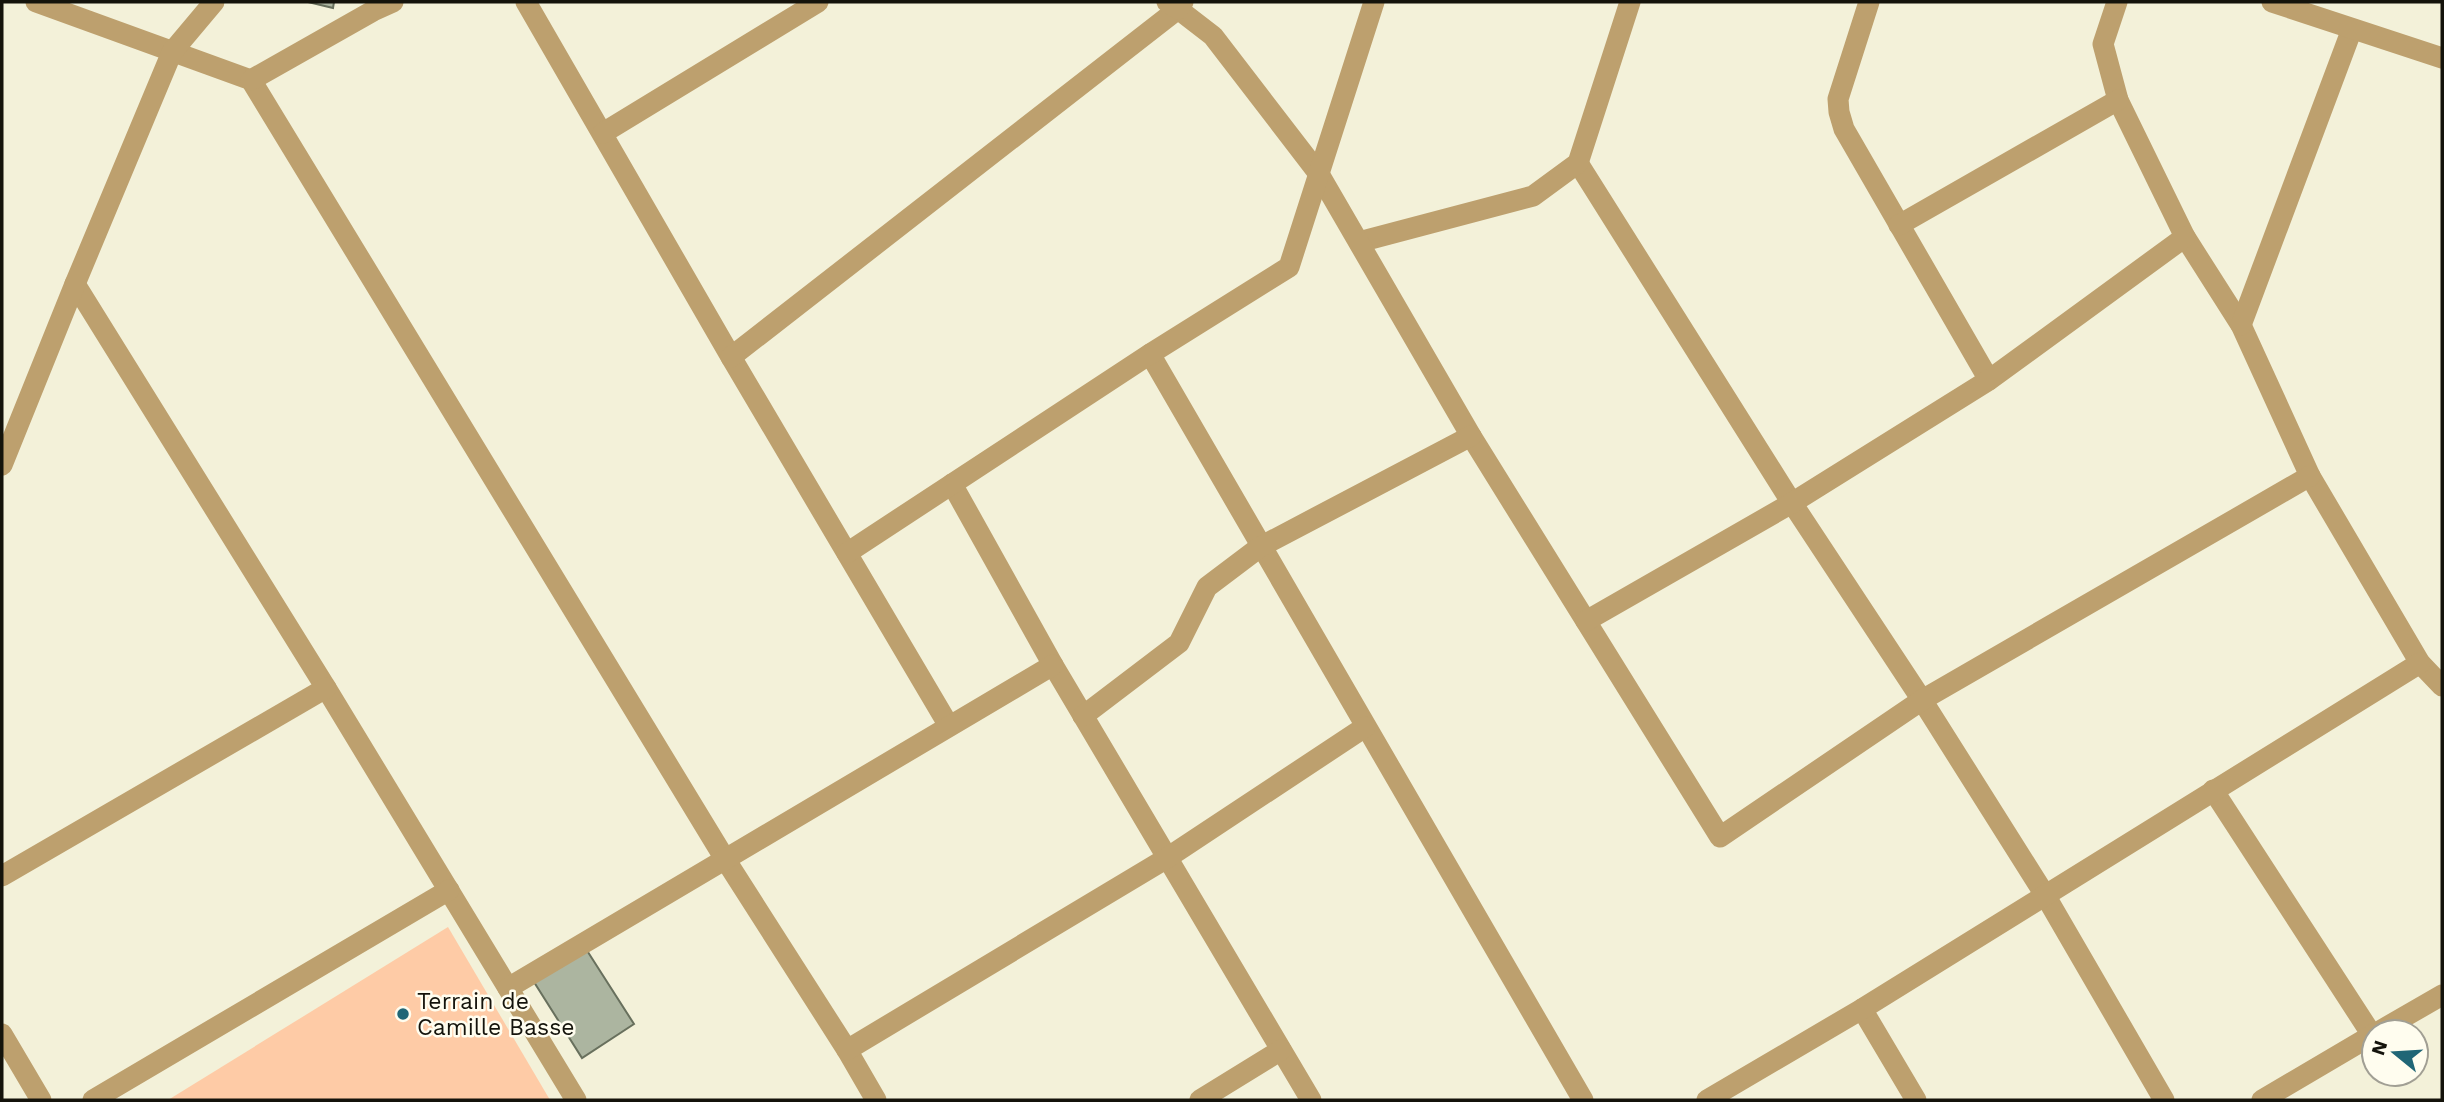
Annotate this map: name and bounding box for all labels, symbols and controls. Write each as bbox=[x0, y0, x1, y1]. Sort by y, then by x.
place label: Terrain de Camille Basse bbox=[417, 988, 575, 1041]
marker: Terrain de Camille Basse bbox=[395, 1006, 411, 1022]
north arrow bbox=[2360, 1018, 2430, 1088]
text: N bbox=[2366, 1038, 2392, 1058]

